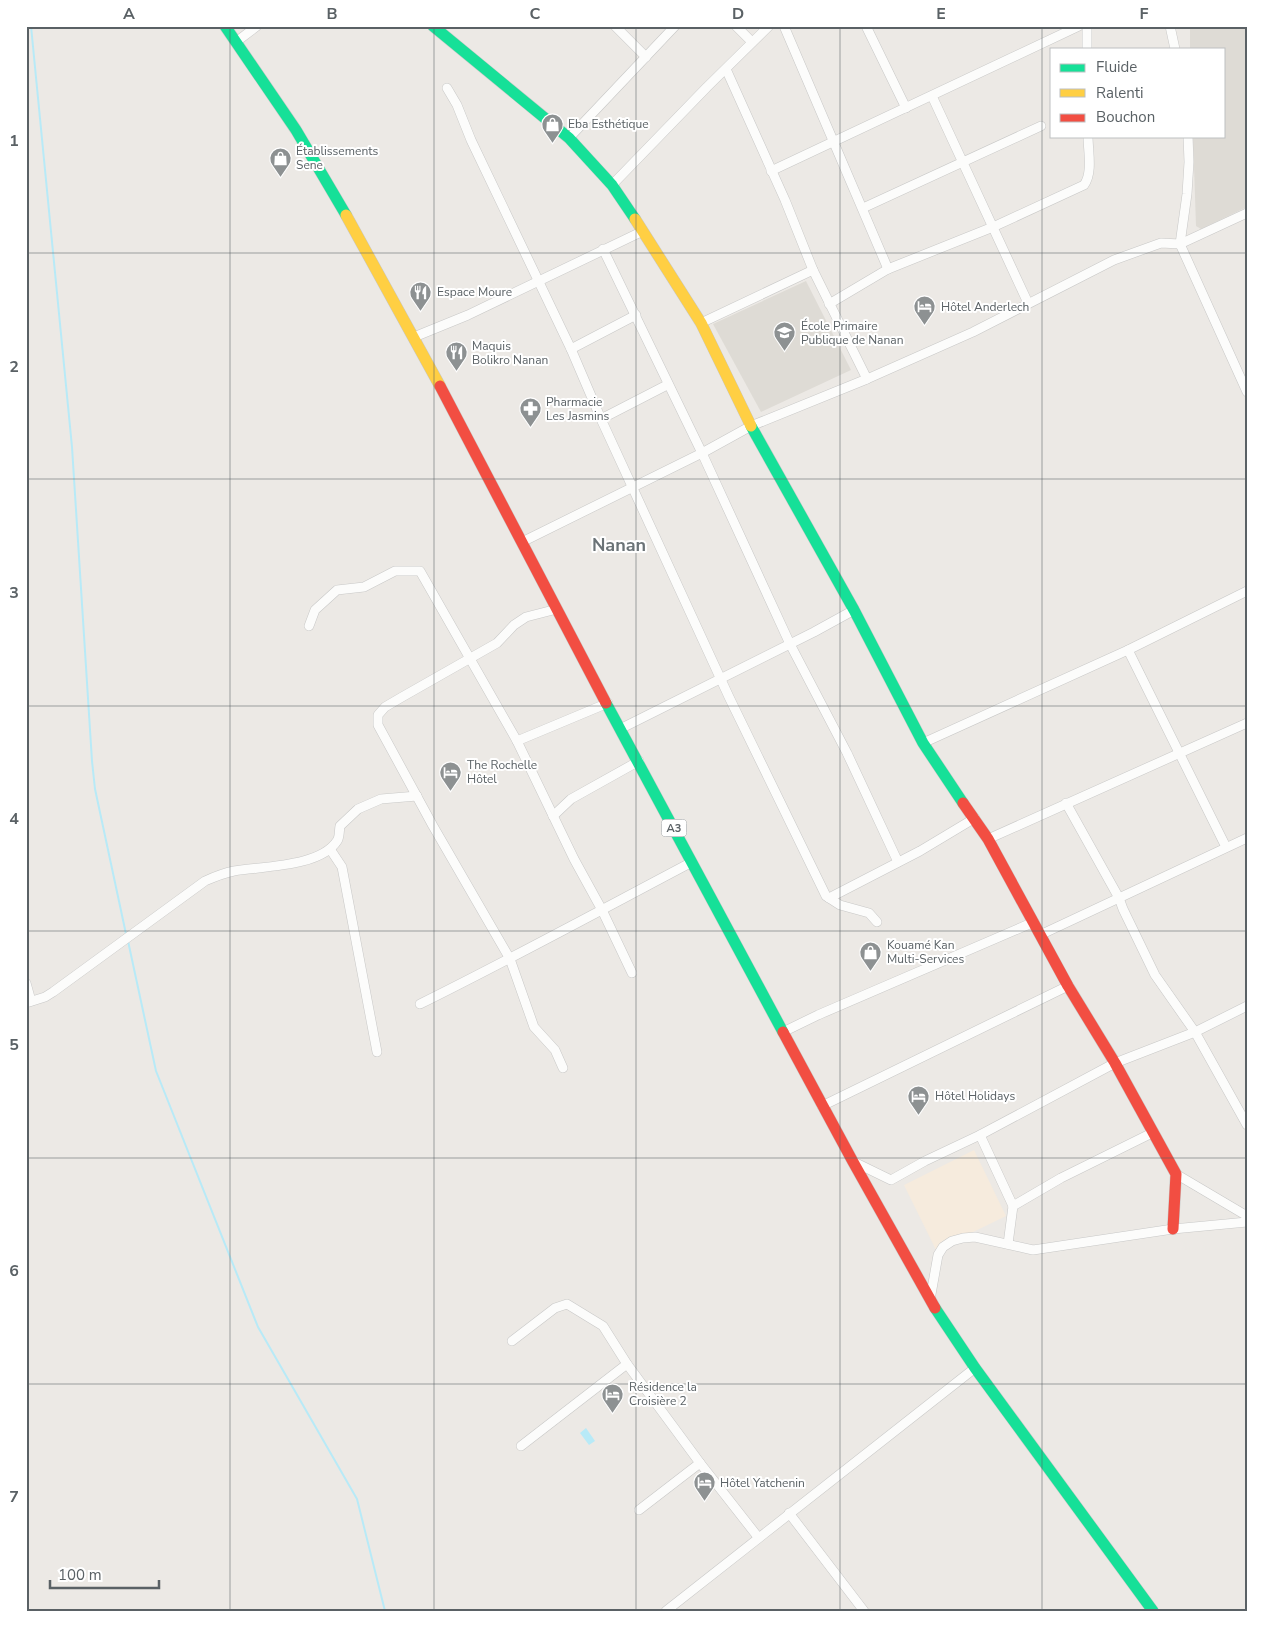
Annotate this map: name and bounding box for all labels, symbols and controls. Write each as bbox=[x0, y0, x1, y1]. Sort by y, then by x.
text: A bbox=[123, 3, 135, 25]
text: B bbox=[326, 3, 338, 25]
text: C bbox=[530, 3, 541, 25]
text: D bbox=[732, 3, 744, 25]
text: E bbox=[936, 3, 946, 25]
text: F bbox=[1140, 3, 1149, 25]
legend bbox=[1050, 48, 1226, 138]
text: Fluide bbox=[1096, 57, 1137, 77]
text: Ralenti bbox=[1096, 83, 1144, 103]
text: Bouchon bbox=[1096, 107, 1155, 127]
shop icon: Eba Esthétique bbox=[540, 112, 564, 143]
place label: Eba Esthétique bbox=[568, 116, 649, 132]
text: 1 bbox=[9, 130, 19, 152]
place label: Établissements Sene bbox=[296, 143, 378, 173]
shop icon: Établissements Sene bbox=[268, 146, 292, 177]
restaurant icon: Espace Moure bbox=[409, 280, 433, 311]
place label: Espace Moure bbox=[437, 284, 512, 300]
hotel icon: Hôtel Anderlech bbox=[913, 295, 937, 326]
place label: Hôtel Anderlech bbox=[941, 299, 1029, 315]
place label: École Primaire Publique de Nanan bbox=[801, 318, 903, 348]
school or university icon: École Primaire Publique de Nanan bbox=[773, 321, 797, 352]
place label: Maquis Bolikro Nanan bbox=[472, 338, 548, 368]
restaurant icon: Maquis Bolikro Nanan bbox=[444, 341, 468, 372]
text: 2 bbox=[9, 356, 19, 378]
place label: Pharmacie Les Jasmins bbox=[546, 394, 610, 424]
pharmacy icon: Pharmacie Les Jasmins bbox=[518, 397, 542, 428]
district label: Nanan bbox=[592, 533, 646, 557]
text: 3 bbox=[9, 582, 19, 604]
place label: The Rochelle Hôtel bbox=[467, 757, 537, 787]
hotel icon: The Rochelle Hôtel bbox=[439, 760, 463, 791]
text: 4 bbox=[9, 808, 19, 830]
road number: A3 bbox=[662, 820, 686, 836]
place label: Kouamé Kan Multi-Services bbox=[887, 937, 964, 967]
shop icon: Kouamé Kan Multi-Services bbox=[859, 940, 883, 971]
text: 5 bbox=[9, 1034, 19, 1056]
hotel icon: Hôtel Holidays bbox=[907, 1084, 931, 1115]
place label: Hôtel Holidays bbox=[935, 1088, 1015, 1104]
text: 6 bbox=[9, 1260, 19, 1282]
place label: Résidence la Croisière 2 bbox=[629, 1379, 697, 1409]
hotel icon: Résidence la Croisière 2 bbox=[601, 1382, 625, 1413]
hotel icon: Hôtel Yatchenin bbox=[692, 1471, 716, 1502]
place label: Hôtel Yatchenin bbox=[720, 1475, 805, 1491]
text: 7 bbox=[9, 1486, 19, 1508]
scale bar bbox=[50, 1557, 159, 1589]
text: 100 m bbox=[58, 1565, 102, 1585]

